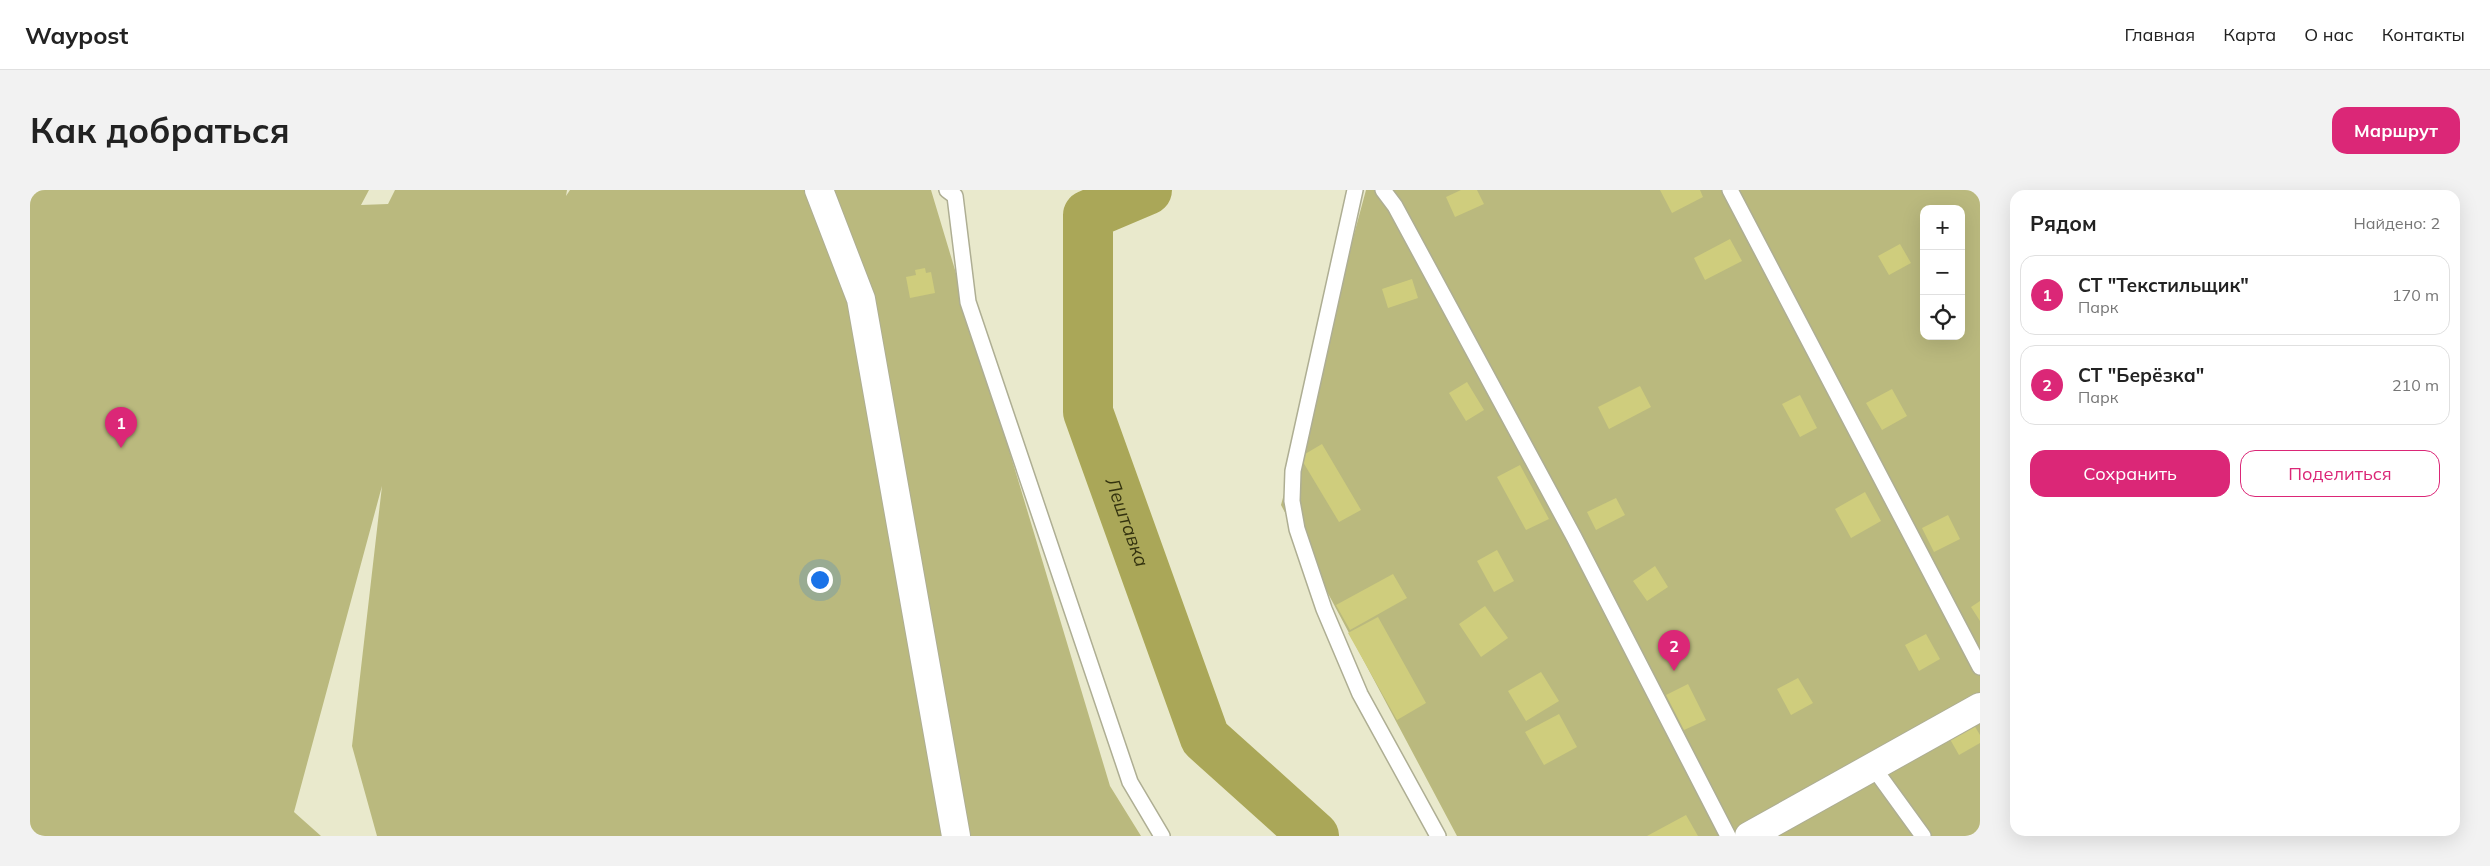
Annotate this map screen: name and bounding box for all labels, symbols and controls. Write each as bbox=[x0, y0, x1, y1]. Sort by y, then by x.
text: Waypost bbox=[25, 20, 128, 50]
text: Главная bbox=[2125, 23, 2195, 46]
text: Карта bbox=[2223, 23, 2276, 46]
text: О нас bbox=[2304, 23, 2354, 46]
text: Контакты bbox=[2382, 23, 2465, 46]
button: Маршрут bbox=[2332, 107, 2460, 154]
text: Как добраться bbox=[30, 108, 290, 152]
map controls bbox=[1920, 205, 1965, 340]
button: + bbox=[1920, 205, 1965, 250]
text: Рядом bbox=[2030, 210, 2097, 236]
text: Найдено: 2 bbox=[2354, 213, 2440, 233]
button: − bbox=[1920, 250, 1965, 295]
text: СТ "Текстильщик" bbox=[2078, 273, 2249, 297]
text: 1 bbox=[2042, 285, 2052, 305]
text: 170 m bbox=[2392, 285, 2439, 305]
button: locate bbox=[1920, 295, 1965, 340]
text: Парк bbox=[2078, 297, 2118, 317]
text: СТ "Берёзка" bbox=[2078, 363, 2204, 387]
text: 2 bbox=[2042, 375, 2052, 395]
text: 210 m bbox=[2392, 375, 2439, 395]
text: Парк bbox=[2078, 387, 2118, 407]
pin: 1 bbox=[105, 407, 137, 448]
button: Сохранить bbox=[2030, 450, 2230, 497]
button: Поделиться bbox=[2240, 450, 2440, 497]
water label: Лештавка bbox=[1100, 473, 1155, 570]
your location bbox=[807, 567, 833, 593]
pin: 2 bbox=[1658, 630, 1690, 671]

